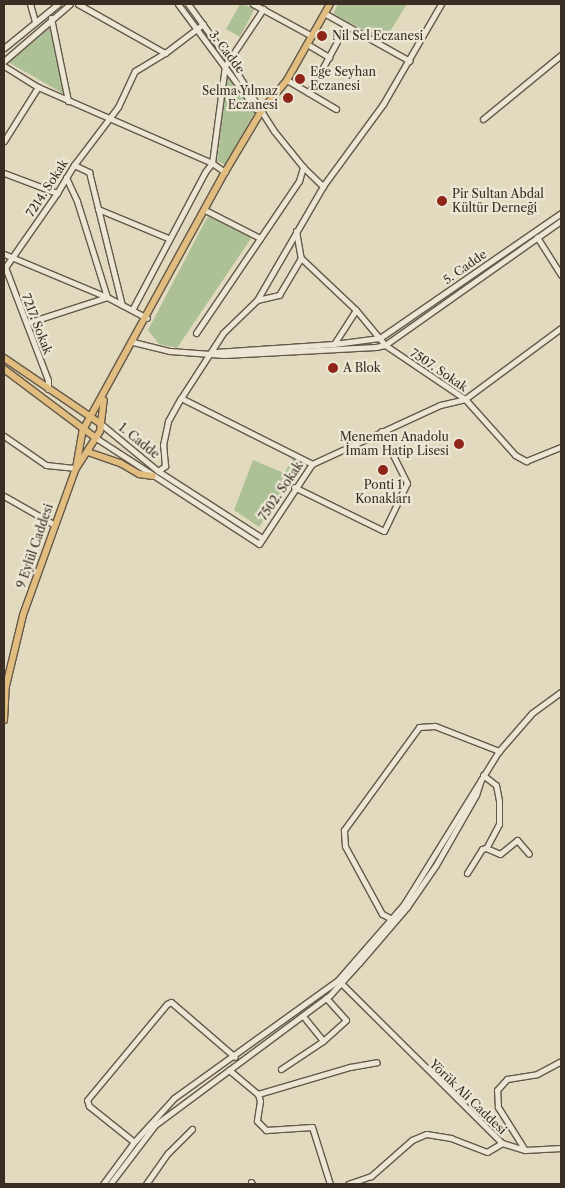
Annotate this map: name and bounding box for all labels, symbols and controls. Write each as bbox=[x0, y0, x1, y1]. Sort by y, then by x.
street label: 3. Cadde bbox=[206, 28, 248, 76]
place label: Nil Sel Eczanesi bbox=[332, 29, 423, 43]
marker: Nil Sel Eczanesi bbox=[316, 30, 328, 42]
place label: Ege Seyhan Eczanesi bbox=[310, 65, 376, 93]
marker: Ege Seyhan Eczanesi bbox=[294, 73, 306, 85]
place label: Selma Yılmaz Eczanesi bbox=[201, 84, 278, 112]
marker: Selma Yılmaz Eczanesi bbox=[282, 92, 294, 104]
street label: 7214. Sokak bbox=[23, 157, 71, 219]
place label: Pir Sultan Abdal Kültür Derneği bbox=[452, 187, 545, 215]
marker: Pir Sultan Abdal Kültür Derneği bbox=[436, 195, 448, 207]
street label: 5. Cadde bbox=[440, 247, 490, 287]
street label: 7217. Sokak bbox=[19, 292, 55, 356]
street label: 7507. Sokak bbox=[408, 346, 470, 394]
place label: A Blok bbox=[343, 361, 381, 375]
marker: A Blok bbox=[327, 362, 339, 374]
street label: 1. Cadde bbox=[116, 420, 162, 462]
place label: Menemen Anadolu İmam Hatip Lisesi bbox=[339, 430, 449, 458]
marker: Menemen Anadolu İmam Hatip Lisesi bbox=[453, 438, 465, 450]
street label: 7502. Sokak bbox=[256, 459, 306, 523]
marker: Ponti 1 Konakları bbox=[377, 464, 389, 476]
place label: Ponti 1 Konakları bbox=[355, 478, 411, 506]
street label: 9 Eylül Caddesi bbox=[14, 502, 56, 590]
street label: Yörük Ali Caddesi bbox=[426, 1056, 510, 1138]

